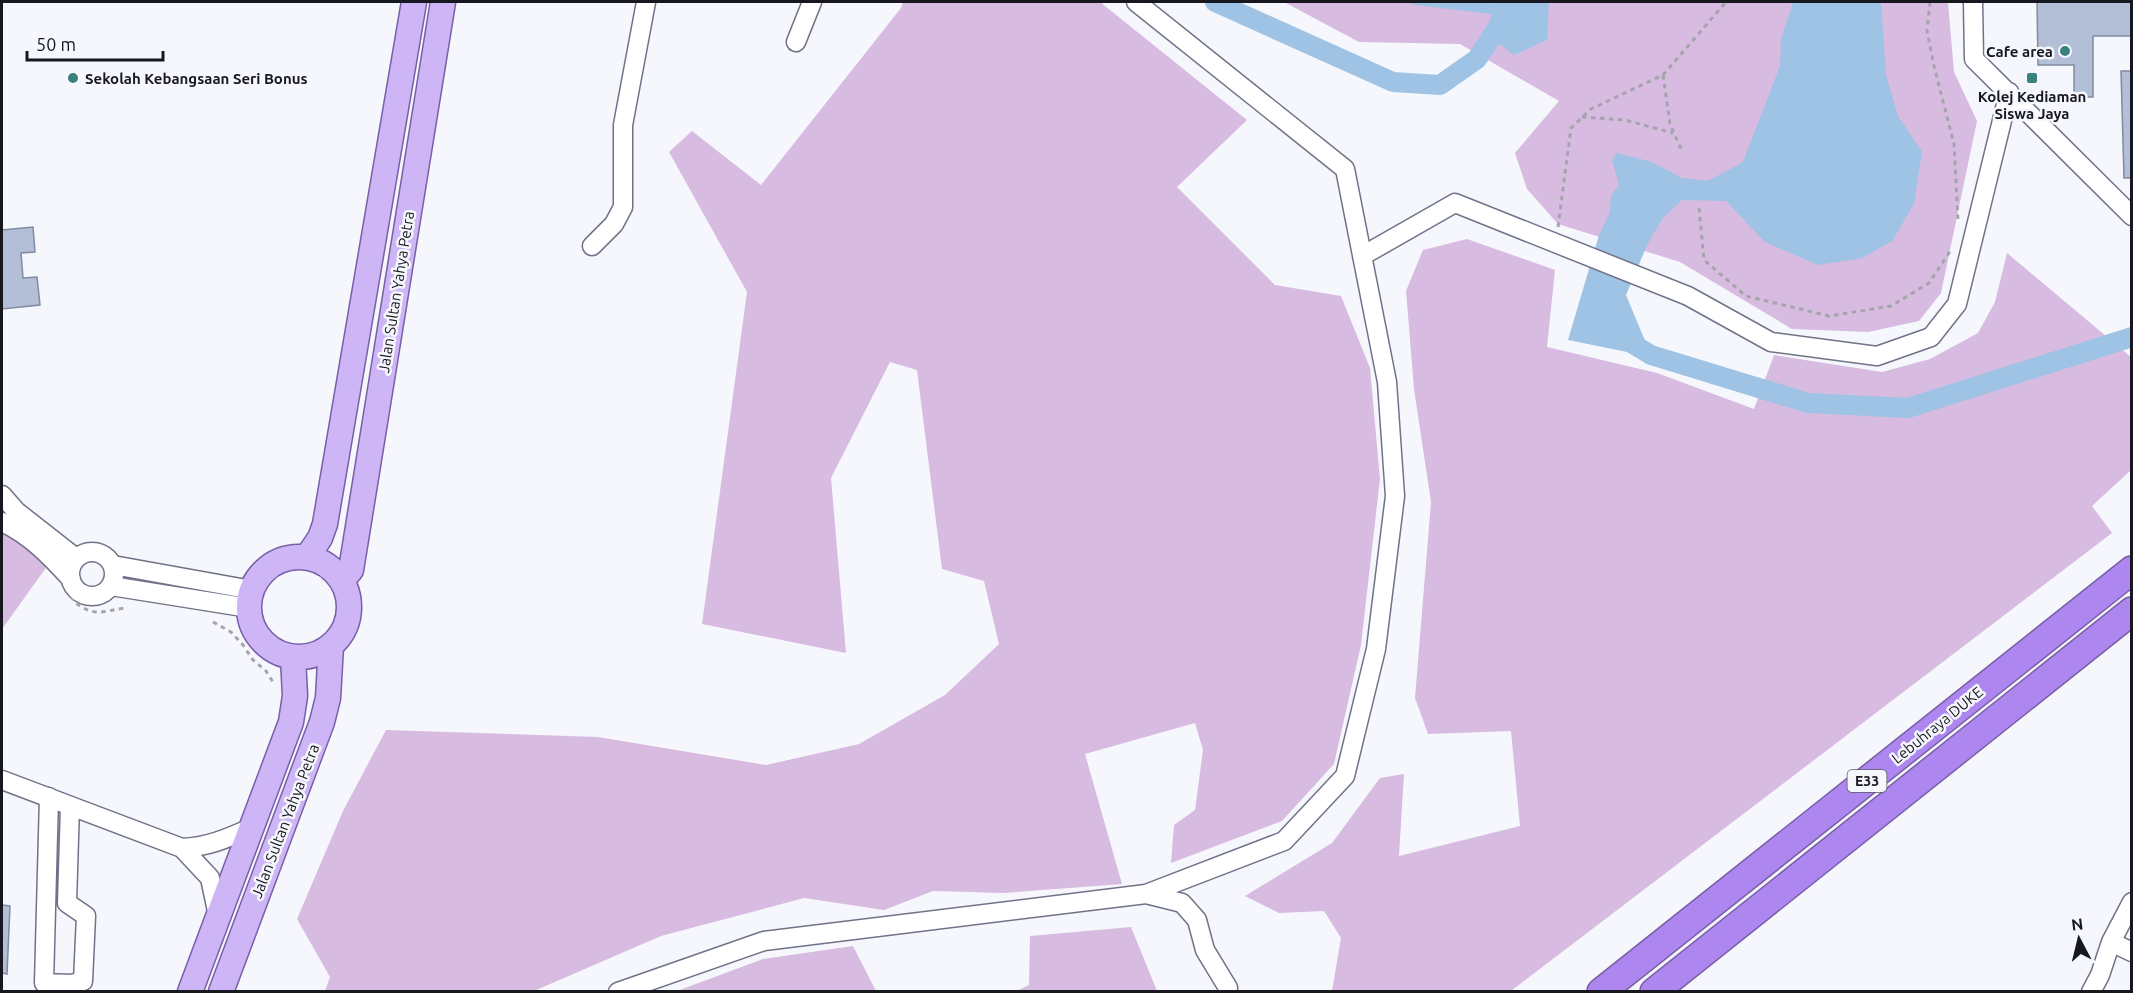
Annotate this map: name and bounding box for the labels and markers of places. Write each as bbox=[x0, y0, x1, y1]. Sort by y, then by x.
place label: Cafe area bbox=[1986, 43, 2053, 60]
marker: Cafe area bbox=[2058, 44, 2072, 58]
place label: Sekolah Kebangsaan Seri Bonus bbox=[85, 70, 308, 87]
marker: Sekolah Kebangsaan Seri Bonus bbox=[66, 71, 80, 85]
marker: Kolej Kediaman Siswa Jaya bbox=[2025, 71, 2039, 85]
place label: Kolej Kediaman Siswa Jaya bbox=[1978, 88, 2086, 122]

